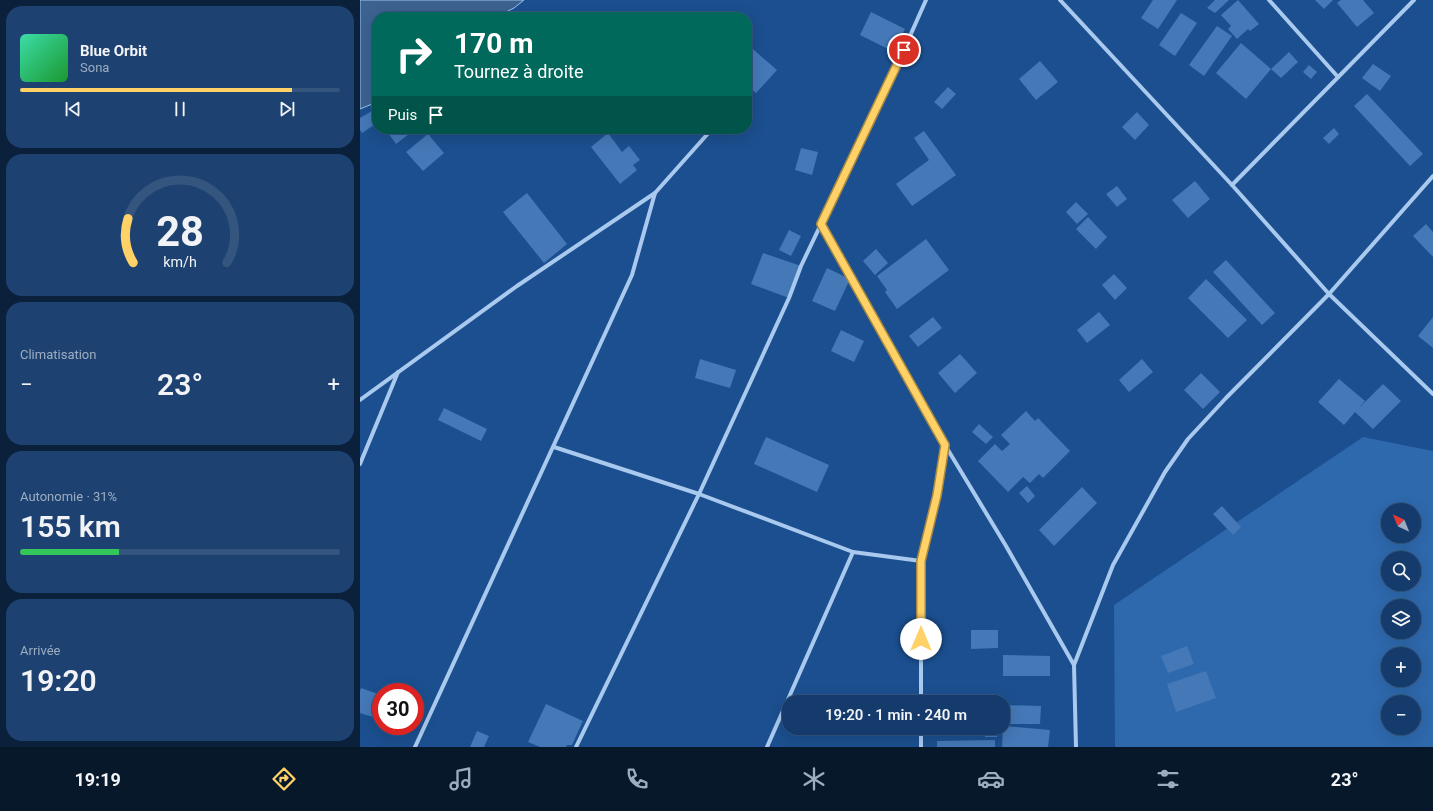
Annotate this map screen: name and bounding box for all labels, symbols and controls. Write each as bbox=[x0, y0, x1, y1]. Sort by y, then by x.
text: 170 m bbox=[454, 27, 533, 60]
icon: right bbox=[388, 28, 440, 80]
pin bbox=[887, 33, 921, 67]
icon: arrive bbox=[893, 39, 915, 61]
text: Blue Orbit bbox=[80, 42, 147, 60]
text: Sona bbox=[80, 60, 109, 75]
text: Tournez à droite bbox=[454, 61, 583, 82]
icon: previous bbox=[62, 98, 84, 120]
icon: pause bbox=[169, 98, 191, 120]
icon: next bbox=[276, 98, 298, 120]
icon: arrive bbox=[425, 104, 447, 126]
text: Puis bbox=[388, 106, 417, 124]
text: 28 bbox=[156, 207, 204, 256]
text: km/h bbox=[163, 254, 197, 270]
text: Climatisation bbox=[20, 347, 96, 362]
text: 23° bbox=[157, 367, 203, 402]
text: − bbox=[20, 372, 33, 397]
text: + bbox=[328, 372, 340, 397]
text: Autonomie · 31% bbox=[20, 489, 117, 504]
north arrow bbox=[1381, 503, 1421, 543]
map controls bbox=[1381, 503, 1421, 735]
text: 155 km bbox=[20, 509, 121, 544]
button: search bbox=[1381, 551, 1421, 591]
button: layers bbox=[1381, 599, 1421, 639]
position arrow bbox=[900, 618, 942, 660]
text: Arrivée bbox=[20, 643, 60, 658]
button: + bbox=[1381, 647, 1421, 687]
text: 19:20 bbox=[20, 663, 97, 698]
speed limit sign: 30 bbox=[372, 683, 424, 735]
button: − bbox=[1381, 695, 1421, 735]
text: 19:20 · 1 min · 240 m bbox=[825, 706, 967, 724]
icon: directions bbox=[270, 765, 298, 793]
icon: music bbox=[447, 765, 475, 793]
icon: phone bbox=[623, 765, 651, 793]
icon: climate bbox=[800, 765, 828, 793]
icon: car bbox=[977, 765, 1005, 793]
icon: filters bbox=[1154, 765, 1182, 793]
text: 19:19 bbox=[74, 769, 121, 790]
text: 23° bbox=[1331, 769, 1359, 790]

